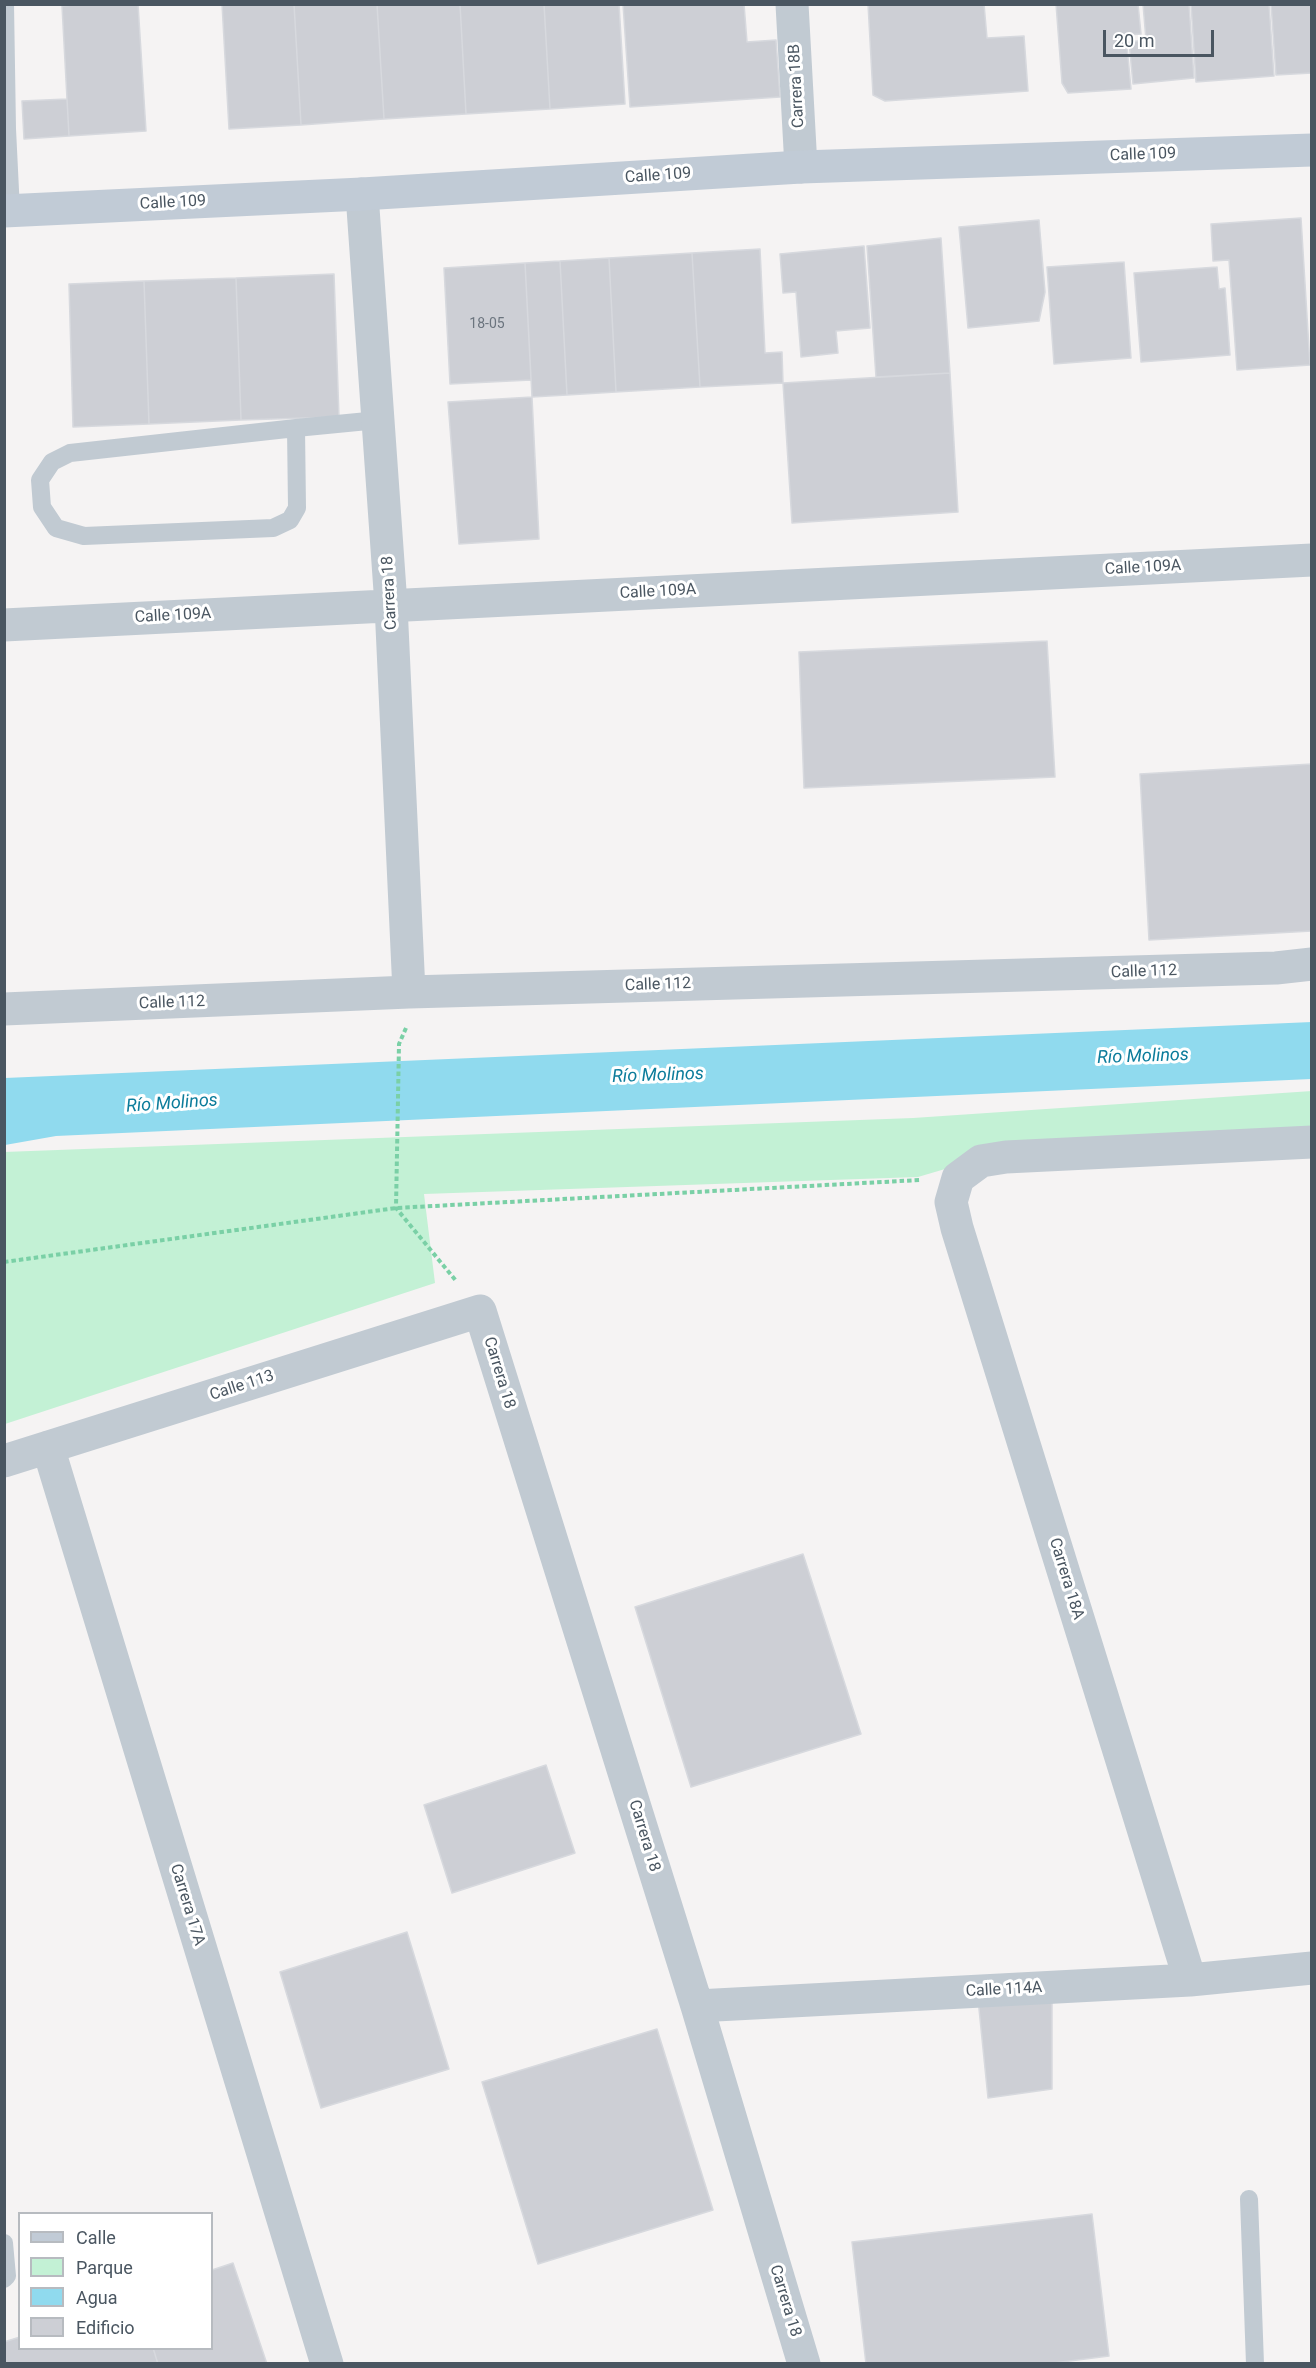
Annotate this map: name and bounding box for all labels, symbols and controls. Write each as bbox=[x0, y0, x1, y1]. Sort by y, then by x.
scale bar bbox=[1106, 18, 1217, 56]
text: 20 m bbox=[1114, 30, 1154, 51]
street label: Carrera 18B bbox=[785, 44, 809, 128]
street label: Calle 109 bbox=[1110, 144, 1176, 166]
street label: Calle 109 bbox=[624, 164, 692, 188]
street label: Calle 109 bbox=[139, 192, 207, 214]
house number: 18-05 bbox=[469, 316, 505, 332]
street label: Carrera 18 bbox=[378, 556, 402, 630]
street label: Calle 109A bbox=[1104, 556, 1182, 580]
street label: Calle 109A bbox=[619, 580, 697, 604]
street label: Calle 109A bbox=[134, 604, 212, 628]
street label: Calle 112 bbox=[1111, 961, 1177, 983]
street label: Calle 112 bbox=[625, 974, 691, 996]
street label: Calle 112 bbox=[139, 992, 205, 1014]
water label: Río Molinos bbox=[1097, 1045, 1189, 1069]
water label: Río Molinos bbox=[612, 1064, 704, 1088]
water label: Río Molinos bbox=[125, 1090, 219, 1118]
street label: Carrera 18 bbox=[479, 1335, 519, 1411]
street label: Calle 113 bbox=[207, 1367, 277, 1405]
street label: Carrera 18A bbox=[1044, 1536, 1088, 1622]
street label: Carrera 18 bbox=[624, 1798, 664, 1874]
street label: Carrera 17A bbox=[165, 1862, 209, 1948]
street label: Calle 114A bbox=[965, 1978, 1043, 2002]
legend bbox=[18, 2212, 213, 2350]
text: Calle bbox=[76, 2227, 116, 2248]
text: Parque bbox=[76, 2257, 133, 2278]
street label: Carrera 18 bbox=[765, 2263, 805, 2339]
text: Agua bbox=[76, 2287, 118, 2308]
text: Edificio bbox=[76, 2317, 135, 2338]

